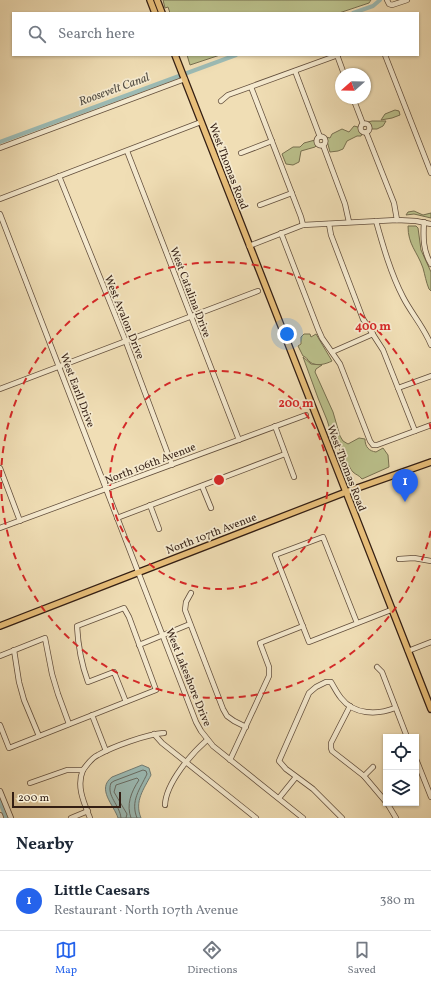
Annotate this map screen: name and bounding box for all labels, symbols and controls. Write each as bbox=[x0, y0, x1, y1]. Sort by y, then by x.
search box bbox=[12, 12, 419, 56]
icon: search bbox=[26, 23, 48, 45]
text: Search here bbox=[58, 24, 135, 45]
north arrow bbox=[335, 68, 371, 104]
water label: Roosevelt Canal bbox=[77, 70, 152, 110]
street label: West Thomas Road bbox=[204, 121, 251, 212]
street label: West Catalina Drive bbox=[165, 245, 214, 340]
street label: West Avalon Drive bbox=[100, 273, 147, 362]
text: 400 m bbox=[355, 319, 391, 335]
your location bbox=[277, 324, 297, 344]
street label: West Earll Drive bbox=[56, 351, 98, 430]
text: 200 m bbox=[278, 396, 314, 412]
street label: West Thomas Road bbox=[322, 423, 369, 514]
street label: North 106th Avenue bbox=[103, 440, 198, 489]
pin: 1 bbox=[392, 469, 418, 502]
centre of rings bbox=[212, 473, 226, 487]
street label: North 107th Avenue bbox=[164, 510, 259, 559]
street label: West Lakeshore Drive bbox=[161, 626, 214, 729]
map controls bbox=[383, 734, 419, 806]
button: locate bbox=[383, 734, 419, 770]
button: layers bbox=[383, 770, 419, 806]
scale bar bbox=[12, 790, 121, 809]
text: 200 m bbox=[18, 791, 49, 806]
text: Nearby bbox=[16, 833, 74, 856]
text: Little Caesars bbox=[54, 881, 150, 902]
text: 1 bbox=[26, 892, 32, 910]
text: 380 m bbox=[380, 892, 415, 910]
text: Restaurant · North 107th Avenue bbox=[54, 902, 238, 920]
tab: Map bbox=[55, 939, 77, 978]
tab: Directions bbox=[187, 939, 238, 978]
tab: Saved bbox=[348, 939, 376, 978]

